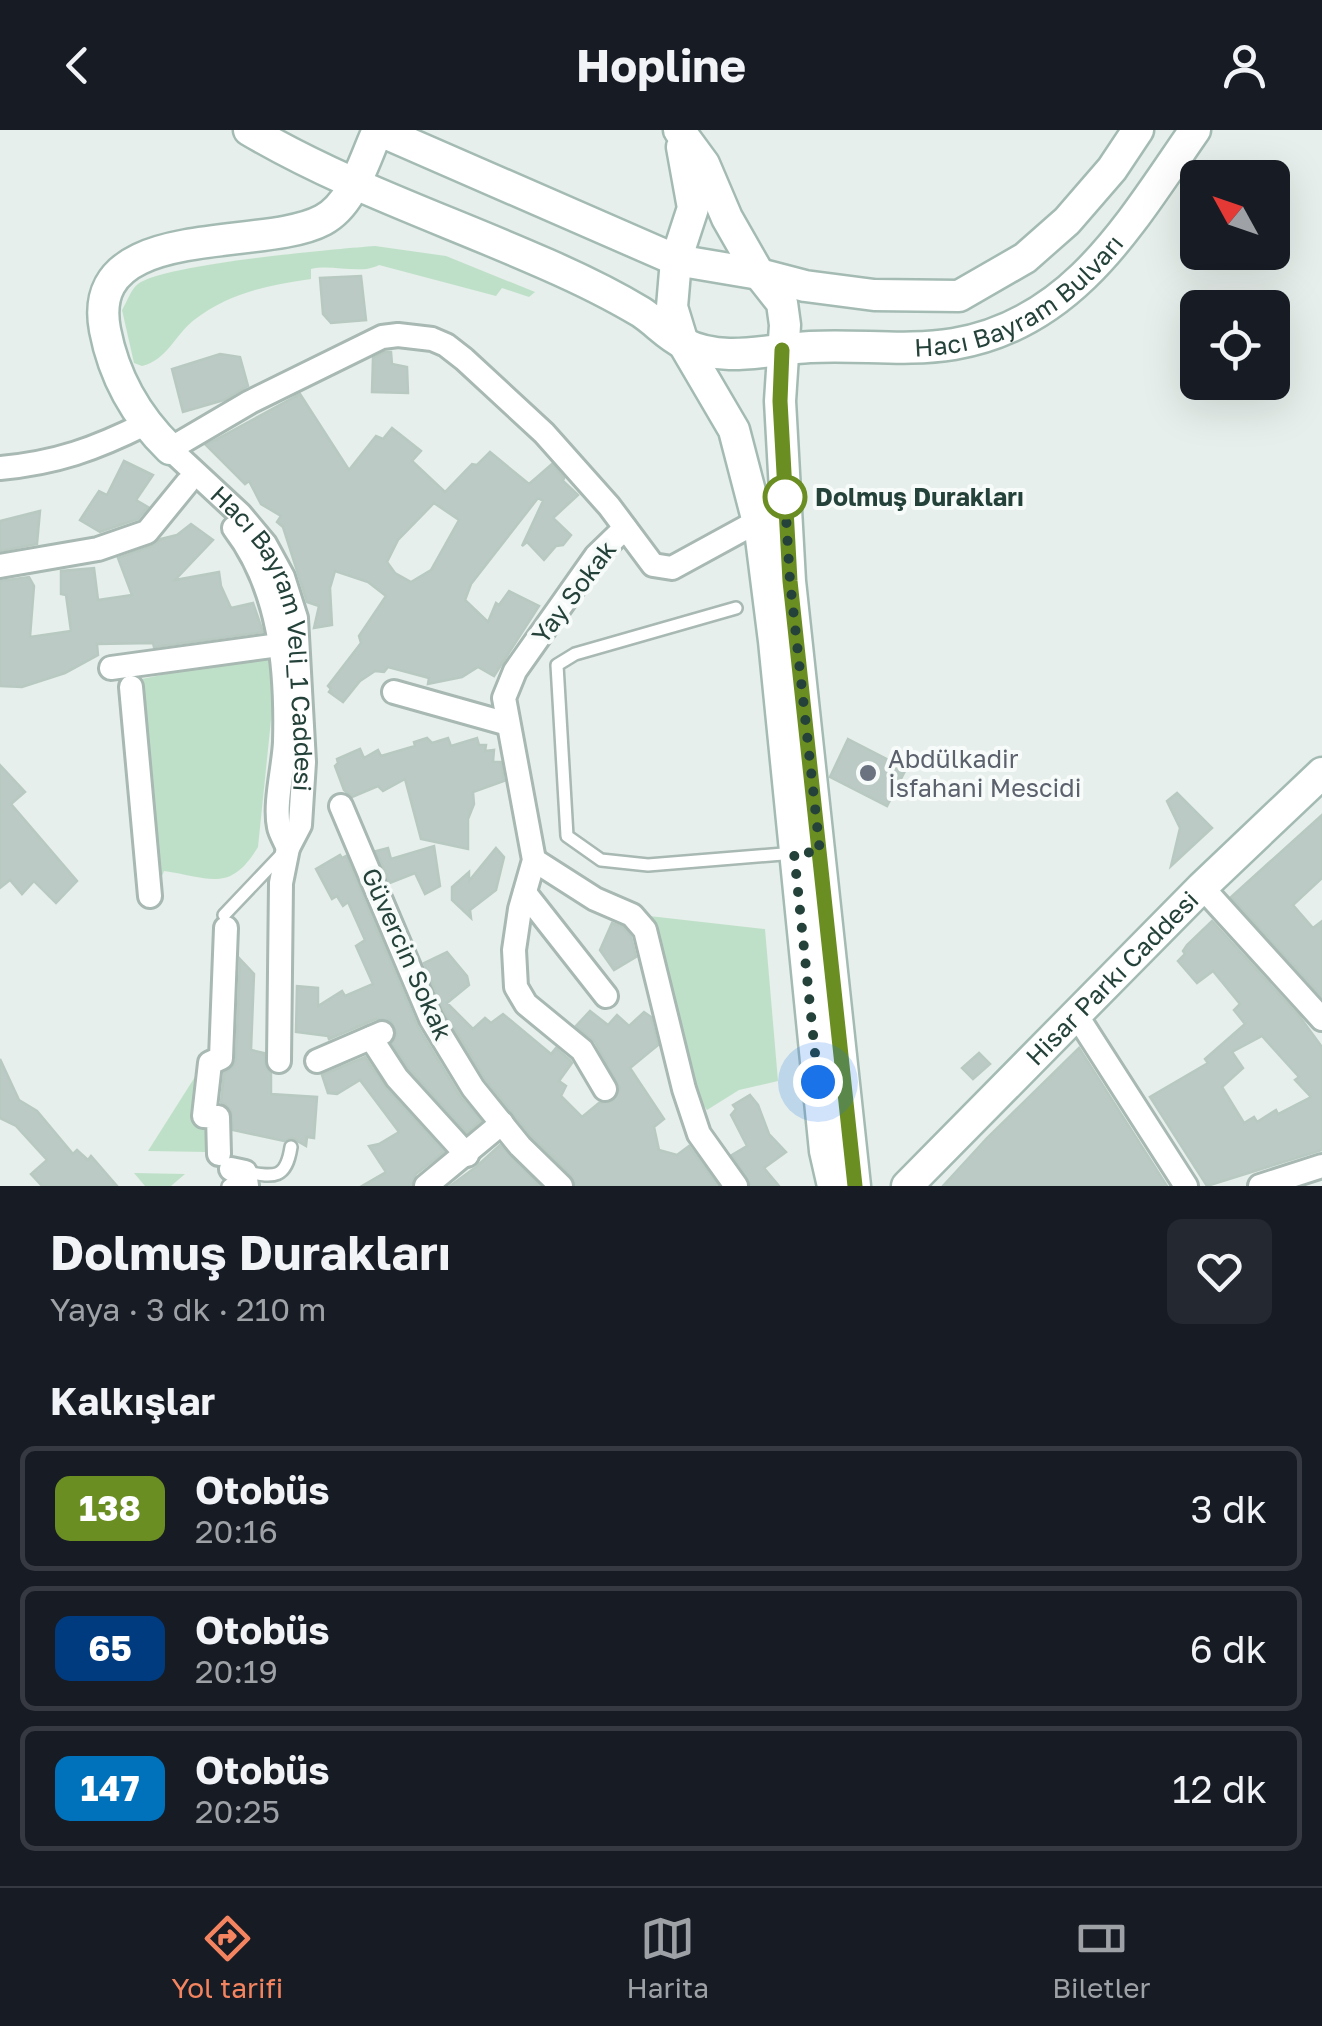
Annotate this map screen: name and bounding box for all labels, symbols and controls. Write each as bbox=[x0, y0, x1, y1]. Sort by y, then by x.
icon: back bbox=[50, 38, 105, 93]
text: Hopline bbox=[576, 38, 746, 92]
icon: person bbox=[1217, 38, 1272, 93]
north arrow bbox=[1180, 160, 1290, 270]
map controls bbox=[1180, 160, 1290, 400]
street label: Hacı Bayram Bulvarı bbox=[913, 228, 1129, 363]
button: locate bbox=[1180, 290, 1290, 400]
marker: Dolmuş Durakları bbox=[764, 476, 806, 518]
street label: Hacı Bayram Veli_1 Caddesi bbox=[204, 479, 320, 793]
place label: Dolmuş Durakları bbox=[815, 481, 1024, 512]
street label: Yay Sokak bbox=[525, 534, 622, 649]
place label: Abdülkadir İsfahani Mescidi bbox=[888, 743, 1081, 803]
marker: Abdülkadir İsfahani Mescidi bbox=[857, 762, 879, 784]
street label: Güvercin Sokak bbox=[356, 863, 459, 1045]
street label: Hisar Parkı Caddesi bbox=[1019, 884, 1204, 1072]
your location bbox=[793, 1057, 843, 1107]
button: heart bbox=[1167, 1219, 1272, 1324]
text: Dolmuş Durakları bbox=[50, 1223, 451, 1281]
text: Yaya · 3 dk · 210 m bbox=[50, 1290, 326, 1328]
text: Kalkışlar bbox=[50, 1378, 215, 1423]
text: Otobüs bbox=[195, 1467, 330, 1512]
text: 3 dk bbox=[1190, 1486, 1267, 1531]
text: 138 bbox=[79, 1487, 141, 1529]
text: 20:16 bbox=[195, 1512, 278, 1550]
text: Otobüs bbox=[195, 1607, 330, 1652]
text: 6 dk bbox=[1190, 1626, 1267, 1671]
text: 65 bbox=[88, 1627, 132, 1669]
text: 20:19 bbox=[195, 1652, 278, 1690]
text: Otobüs bbox=[195, 1747, 330, 1792]
text: 12 dk bbox=[1172, 1766, 1267, 1811]
text: 147 bbox=[81, 1767, 139, 1809]
text: 20:25 bbox=[195, 1792, 280, 1830]
tab: Yol tarifi bbox=[172, 1911, 283, 2004]
tab: Harita bbox=[626, 1911, 709, 2004]
tab: Biletler bbox=[1052, 1911, 1150, 2004]

